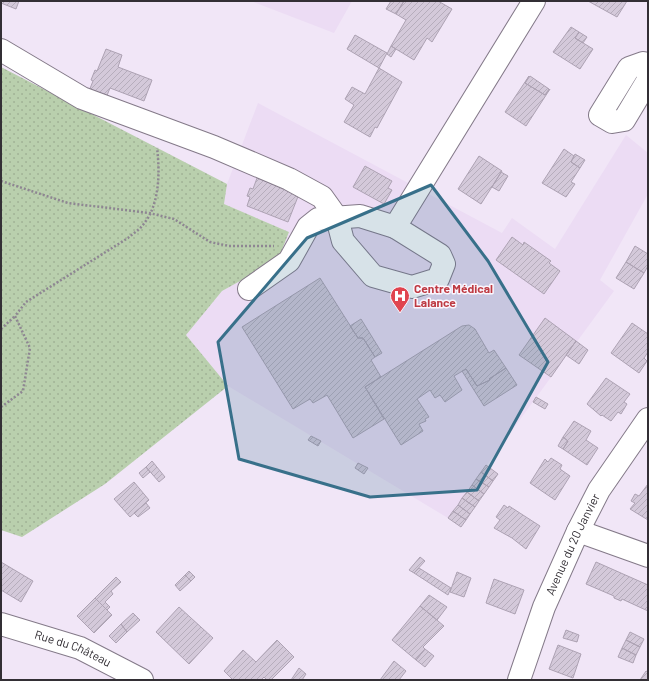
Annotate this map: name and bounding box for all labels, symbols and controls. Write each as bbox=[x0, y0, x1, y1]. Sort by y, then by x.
place label: Centre Médical Lalance bbox=[414, 281, 493, 309]
hospital icon: Centre Médical Lalance bbox=[389, 285, 411, 313]
street label: Avenue du 20 Janvier bbox=[542, 490, 602, 597]
street label: Rue du Château bbox=[33, 627, 114, 669]

